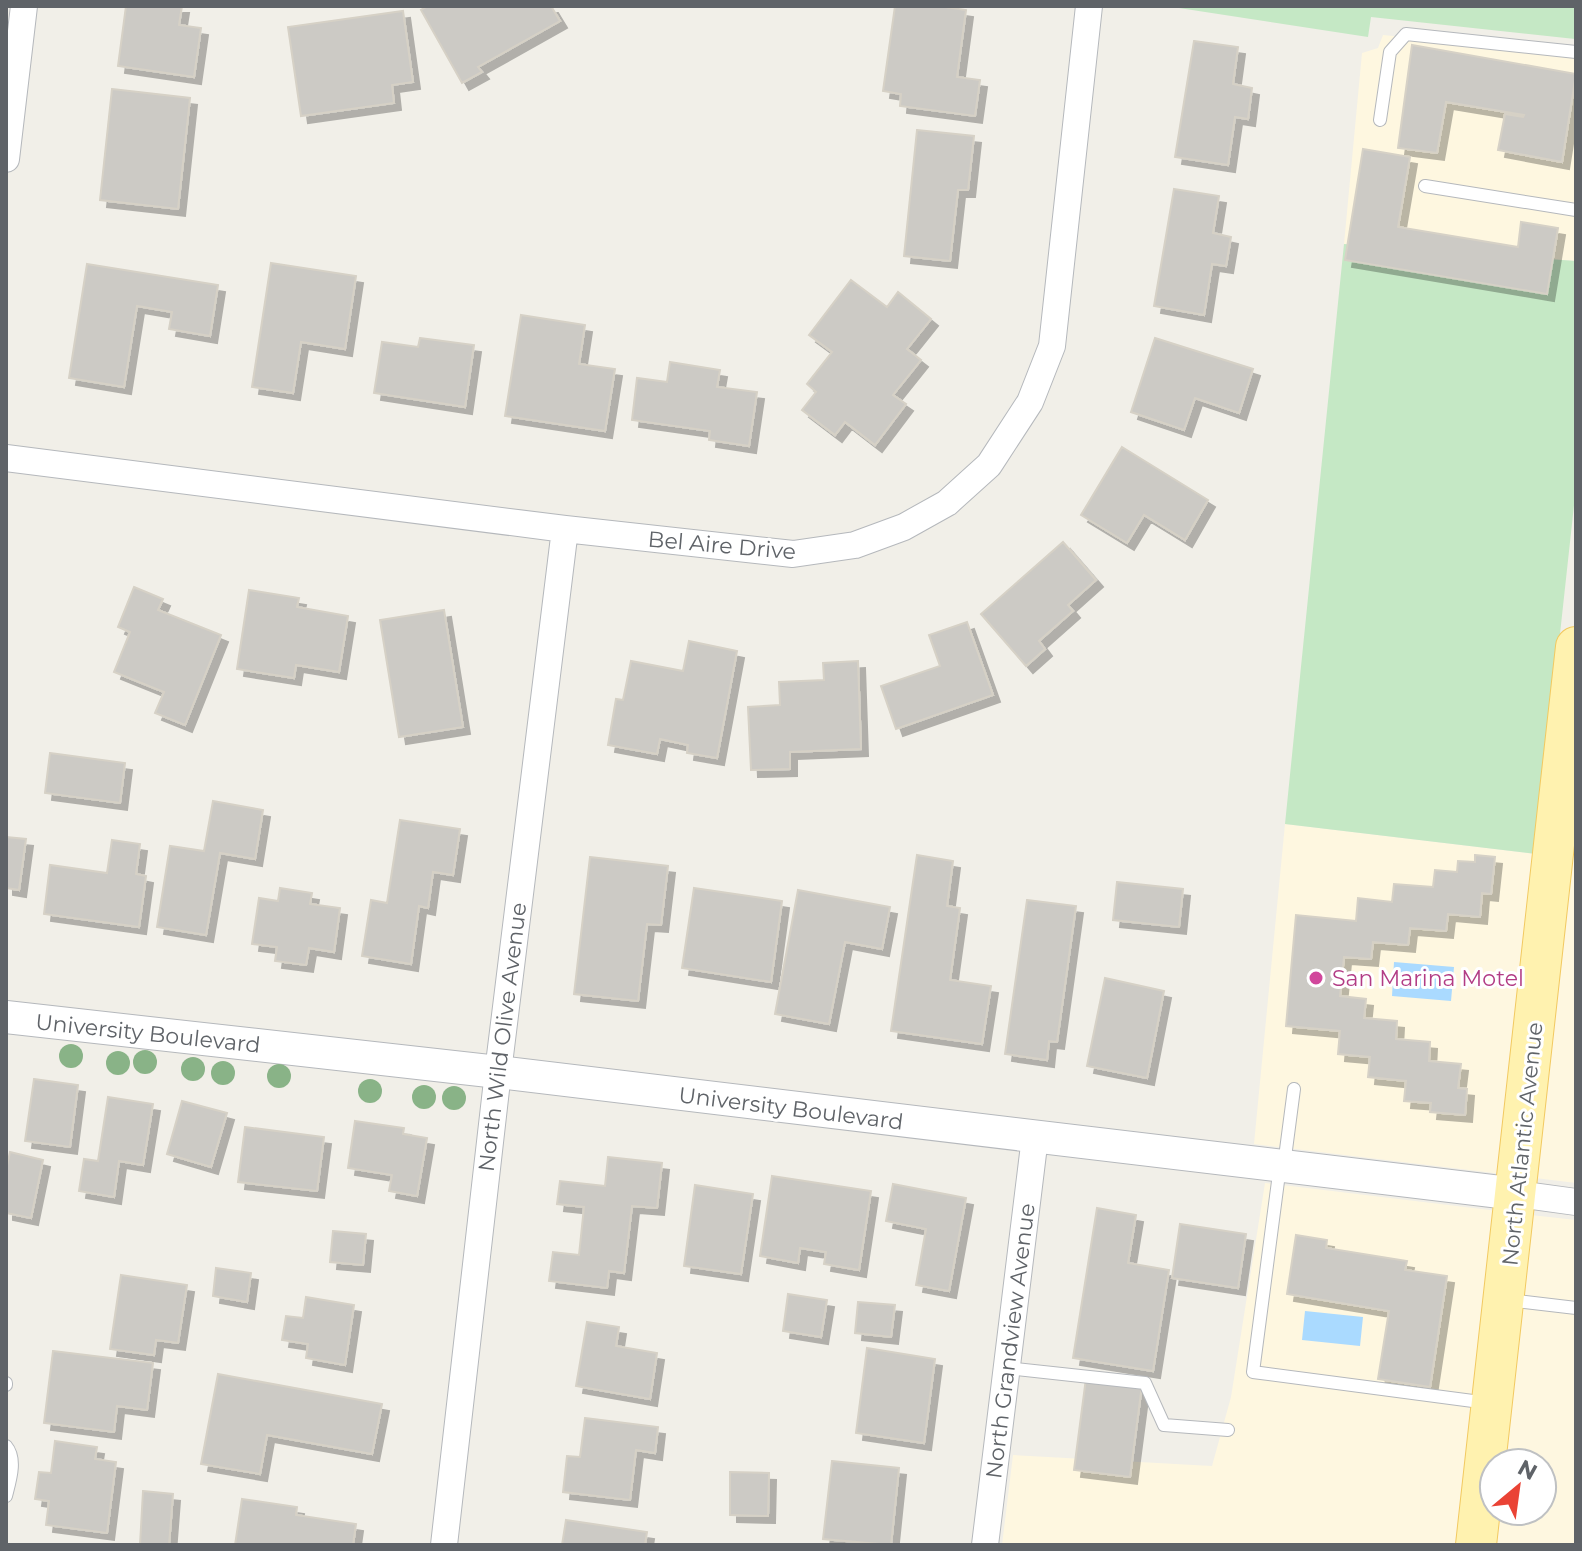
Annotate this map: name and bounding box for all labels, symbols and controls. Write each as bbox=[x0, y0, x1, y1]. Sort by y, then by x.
street label: Bel Aire Drive bbox=[647, 526, 797, 565]
street label: North Wild Olive Avenue bbox=[473, 901, 532, 1173]
place label: San Marina Motel bbox=[1332, 965, 1524, 992]
marker: San Marina Motel bbox=[1307, 969, 1325, 987]
street label: University Boulevard bbox=[34, 1008, 262, 1059]
street label: North Atlantic Avenue bbox=[1496, 1021, 1549, 1267]
street label: University Boulevard bbox=[677, 1081, 905, 1136]
street label: North Grandview Avenue bbox=[980, 1202, 1041, 1480]
north arrow bbox=[1478, 1447, 1558, 1527]
text: N bbox=[1513, 1454, 1542, 1486]

